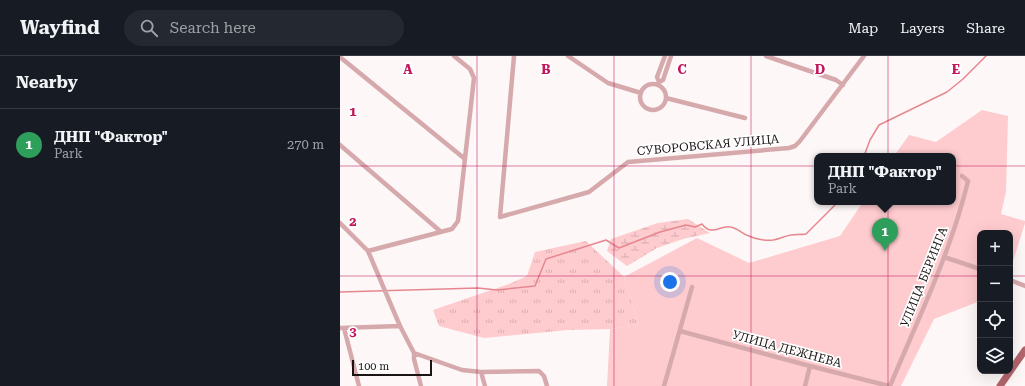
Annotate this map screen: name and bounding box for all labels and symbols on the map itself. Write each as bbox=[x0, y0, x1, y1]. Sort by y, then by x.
text: A bbox=[403, 62, 413, 77]
text: B bbox=[541, 62, 551, 77]
text: C bbox=[677, 62, 687, 77]
text: D bbox=[815, 62, 825, 77]
text: E bbox=[952, 62, 960, 77]
text: 1 bbox=[349, 104, 357, 119]
street label: СУВОРОВСКАЯ УЛИЦА bbox=[636, 132, 780, 158]
text: 2 bbox=[349, 214, 357, 229]
pin: 1 bbox=[872, 218, 898, 251]
street label: УЛИЦА БЕРИНГА bbox=[897, 224, 951, 329]
your location bbox=[660, 272, 680, 292]
text: 3 bbox=[349, 324, 357, 339]
street label: УЛИЦА ДЕЖНЕВА bbox=[731, 328, 844, 370]
scale bar bbox=[352, 358, 432, 377]

